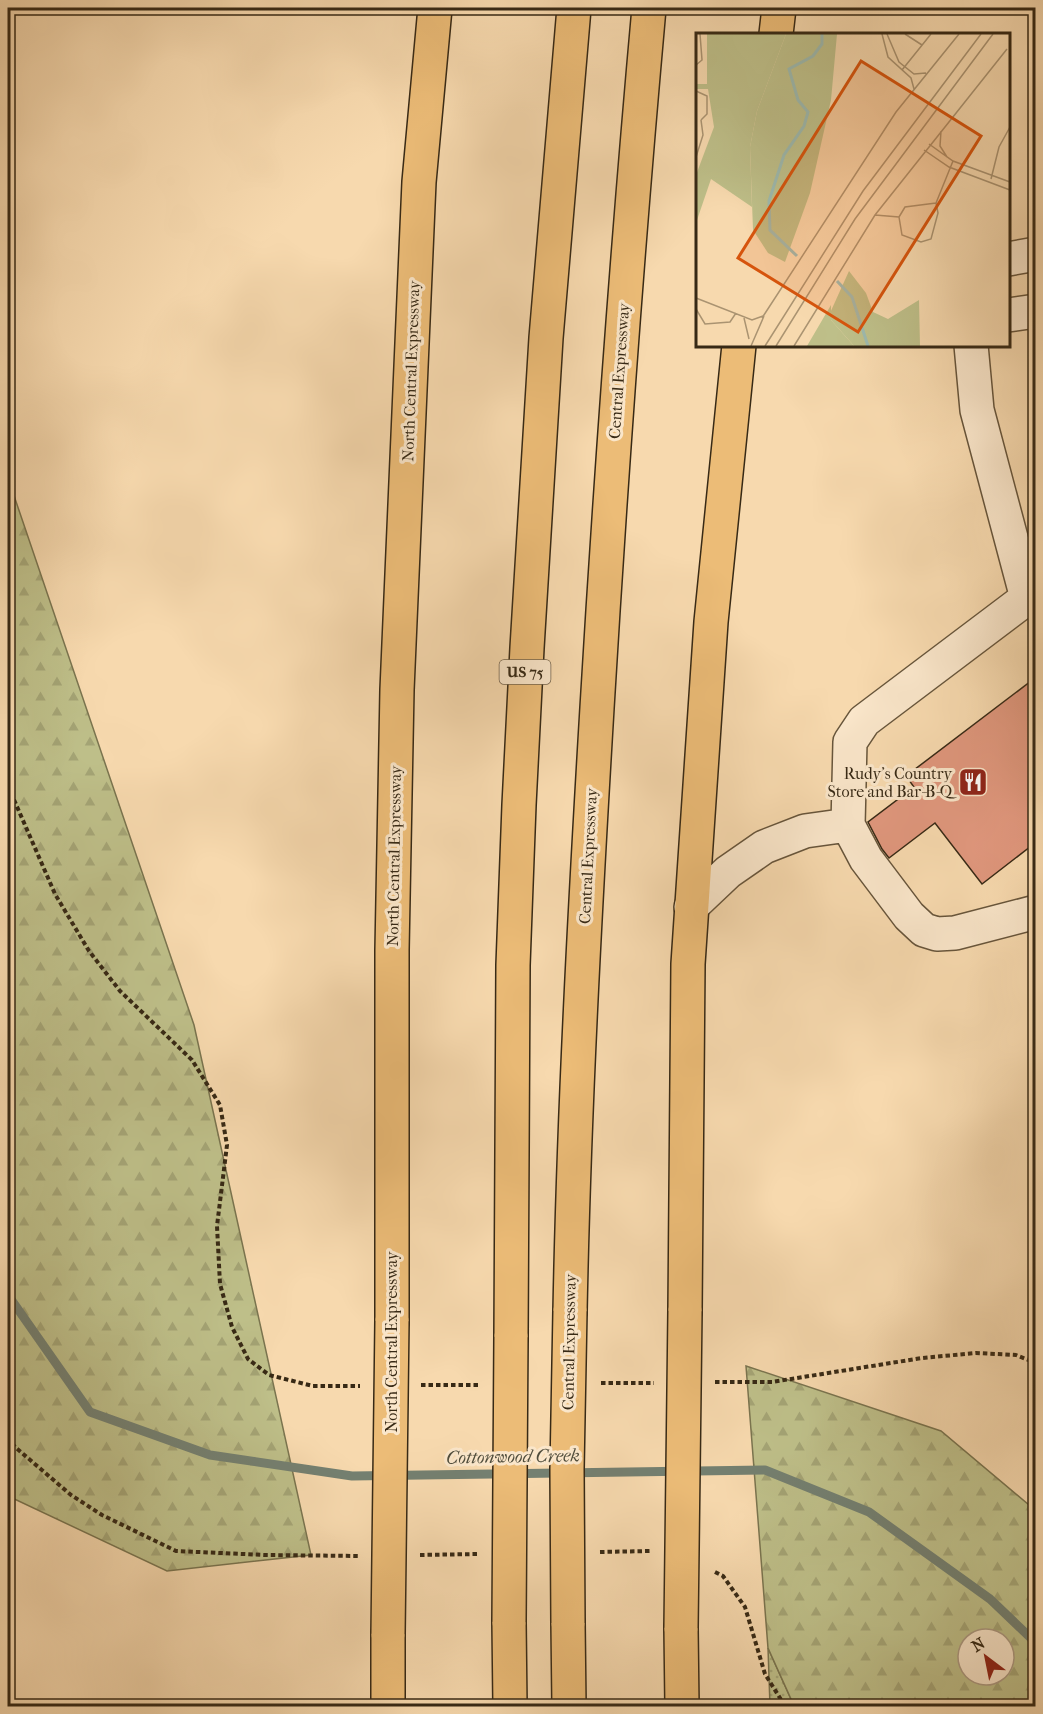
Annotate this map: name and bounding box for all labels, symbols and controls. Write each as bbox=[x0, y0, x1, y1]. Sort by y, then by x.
inset map bbox=[696, 33, 1010, 346]
street label: North Central Expressway bbox=[398, 280, 424, 462]
street label: Central Expressway bbox=[605, 302, 633, 440]
road number: US 75 bbox=[500, 660, 550, 684]
place label: Rudy's Country Store and Bar-B-Q bbox=[828, 764, 958, 801]
street label: North Central Expressway bbox=[383, 765, 405, 947]
restaurant icon: Rudy's Country Store and Bar-B-Q bbox=[957, 766, 989, 798]
street label: Central Expressway bbox=[575, 787, 601, 924]
street label: North Central Expressway bbox=[382, 1251, 401, 1433]
street label: Central Expressway bbox=[558, 1273, 580, 1410]
water label: Cottonwood Creek bbox=[446, 1445, 580, 1469]
north arrow bbox=[956, 1627, 1016, 1687]
text: N bbox=[968, 1633, 989, 1656]

